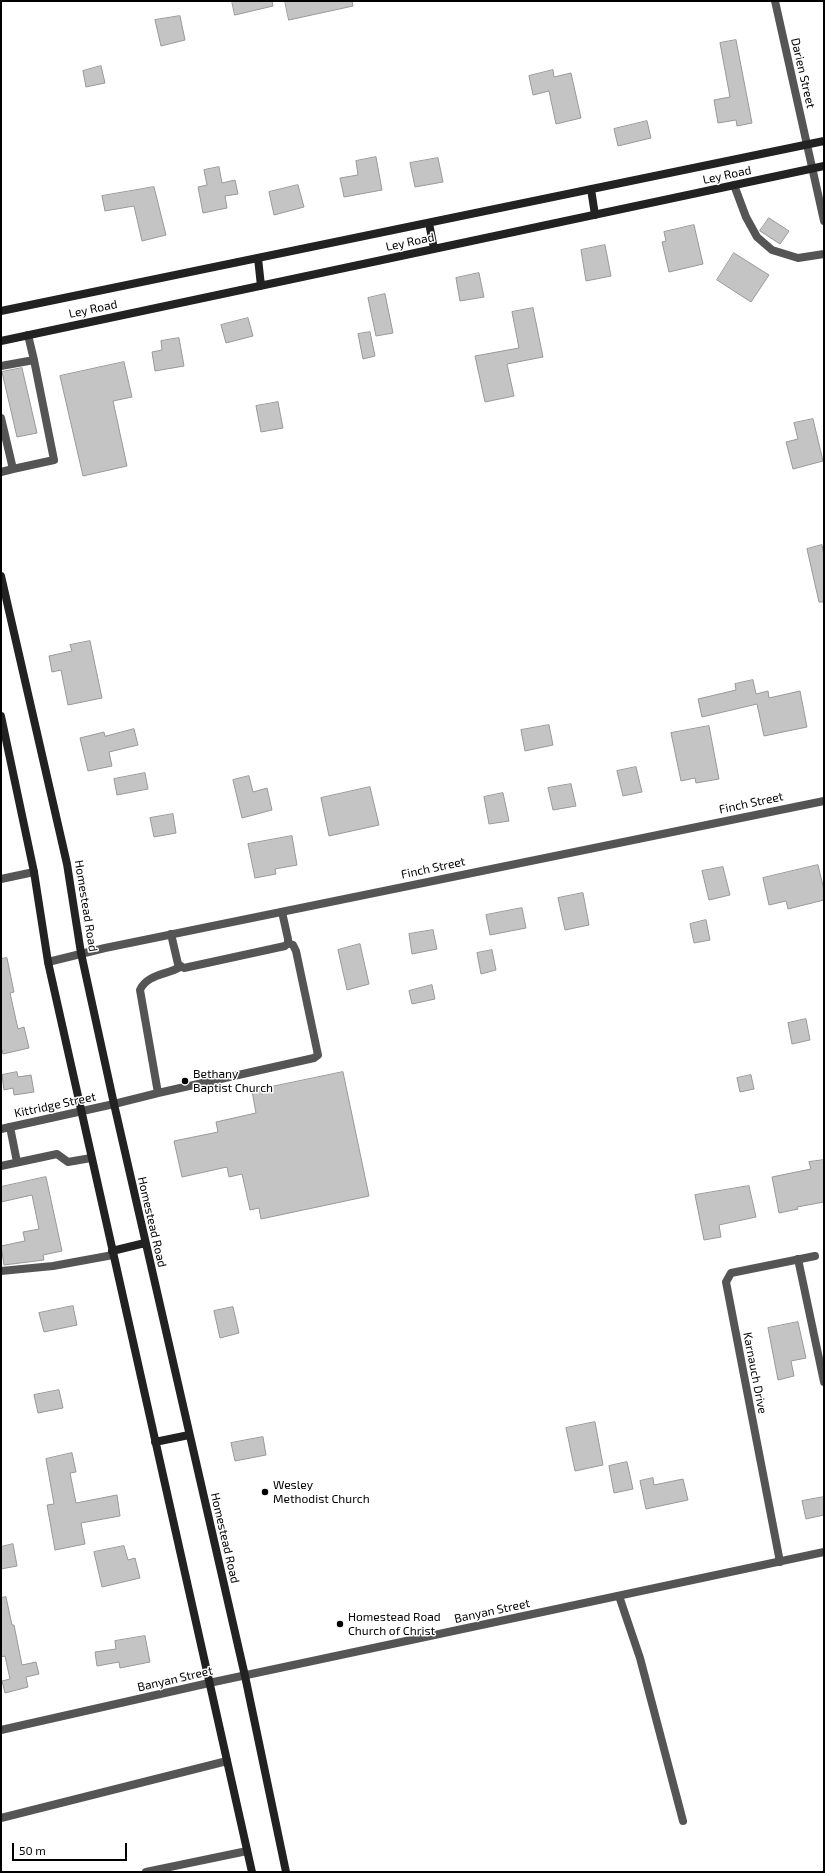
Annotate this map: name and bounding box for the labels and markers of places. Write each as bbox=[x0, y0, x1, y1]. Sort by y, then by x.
place label: Bethany Baptist Church bbox=[193, 1067, 273, 1095]
marker: Bethany Baptist Church bbox=[180, 1076, 190, 1086]
place label: Wesley Methodist Church bbox=[273, 1478, 370, 1506]
marker: Wesley Methodist Church bbox=[260, 1487, 270, 1497]
place label: Homestead Road Church of Christ bbox=[348, 1610, 441, 1638]
marker: Homestead Road Church of Christ bbox=[335, 1619, 345, 1629]

